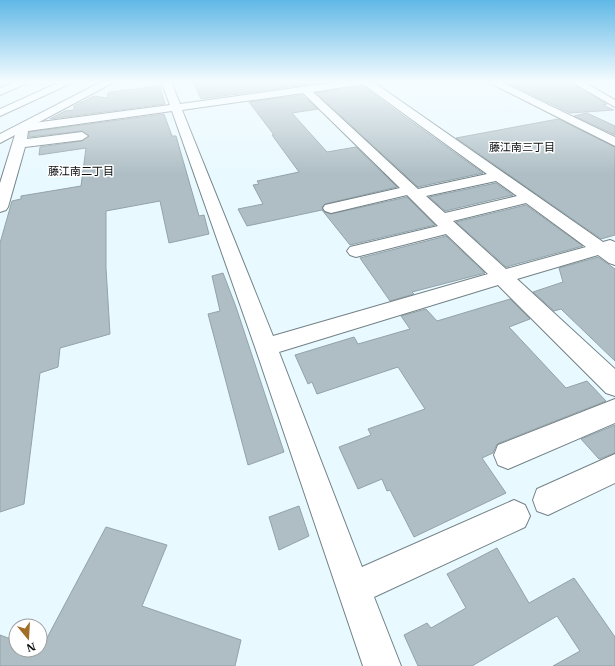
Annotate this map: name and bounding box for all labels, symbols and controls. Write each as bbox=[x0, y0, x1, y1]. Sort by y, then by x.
district label: 藤江南三丁目 bbox=[489, 140, 555, 154]
district label: 藤江南二丁目 bbox=[48, 164, 114, 178]
north arrow bbox=[8, 618, 48, 658]
text: N bbox=[25, 640, 37, 656]

